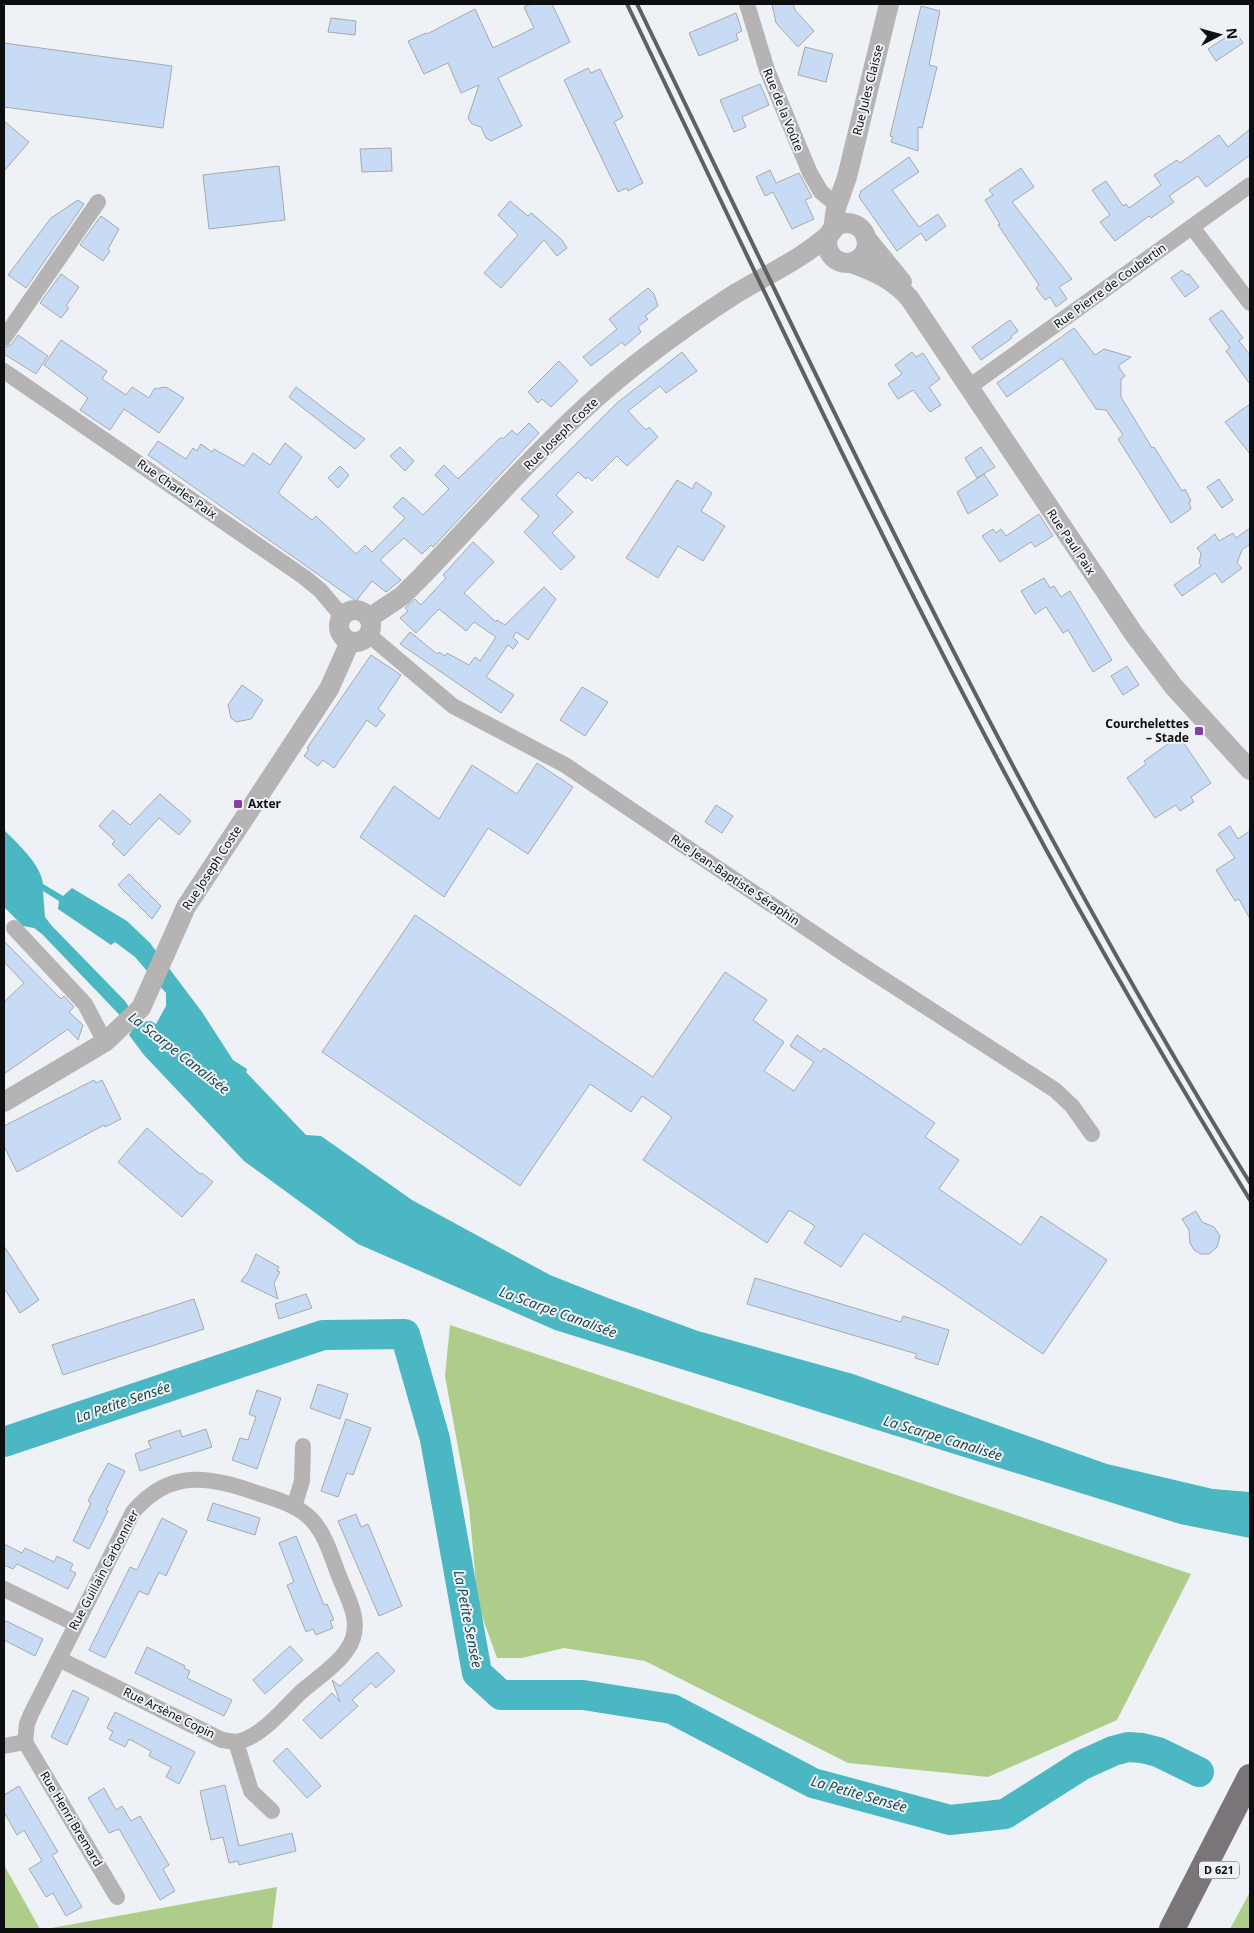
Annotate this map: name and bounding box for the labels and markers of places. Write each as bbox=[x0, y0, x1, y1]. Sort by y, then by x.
place label: Courchelettes – Stade bbox=[1105, 715, 1189, 746]
marker: Courchelettes – Stade bbox=[1193, 725, 1205, 737]
place label: Axter bbox=[248, 795, 282, 812]
marker: Axter bbox=[232, 798, 244, 810]

